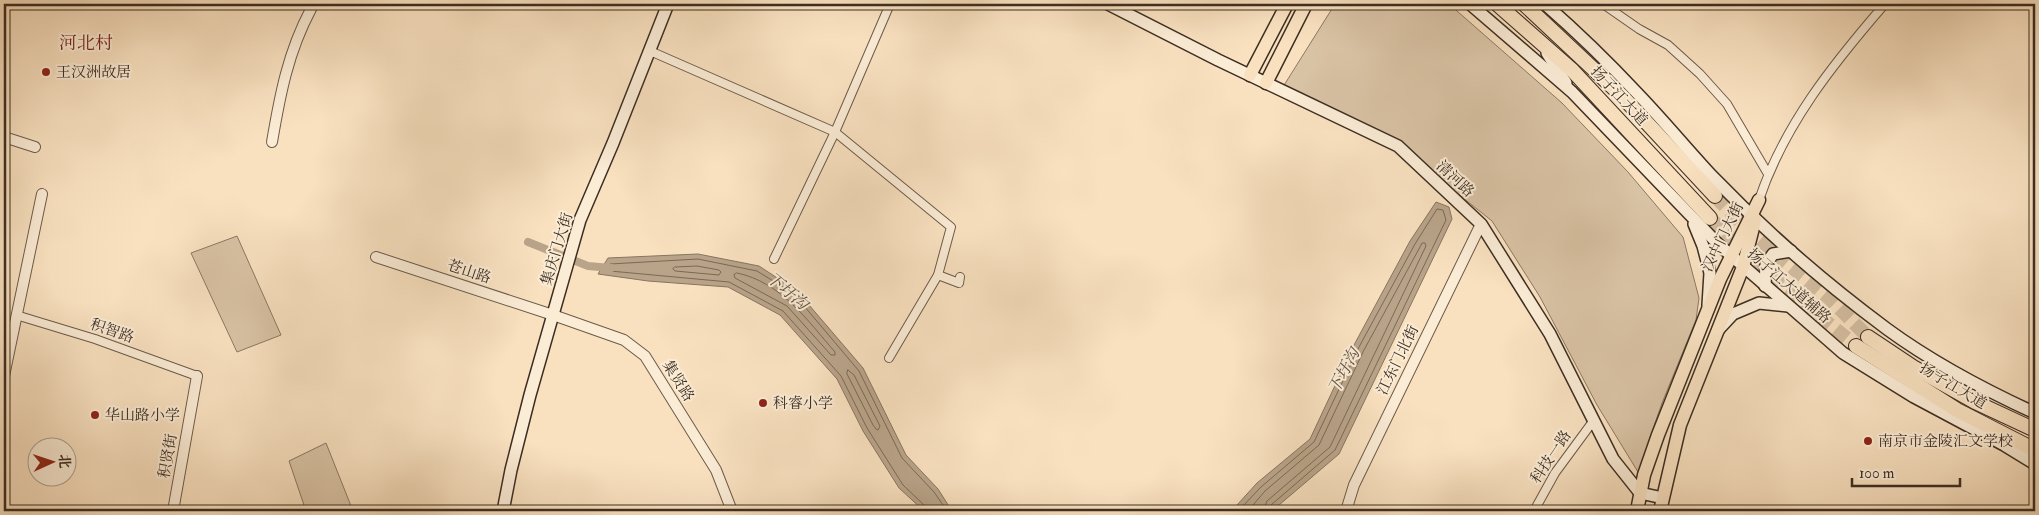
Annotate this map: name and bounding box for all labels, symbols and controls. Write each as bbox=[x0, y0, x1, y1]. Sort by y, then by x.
district label: 河北村 bbox=[59, 32, 113, 55]
street label: 扬子江大道 bbox=[1586, 62, 1652, 130]
place label: 王汉洲故居 bbox=[56, 63, 131, 82]
marker: 王汉洲故居 bbox=[40, 66, 52, 78]
street label: 清河路 bbox=[1432, 157, 1478, 201]
street label: 汉中门大街 bbox=[1698, 199, 1748, 275]
street label: 集庆门大街 bbox=[537, 210, 577, 288]
street label: 扬子江大道辅路 bbox=[1743, 244, 1835, 328]
street label: 苍山路 bbox=[445, 256, 493, 288]
water label: 下圩沟 bbox=[762, 268, 814, 316]
street label: 积智路 bbox=[88, 315, 136, 347]
street label: 江东门北街 bbox=[1373, 322, 1423, 398]
water label: 下圩沟 bbox=[1324, 342, 1366, 397]
street label: 集贤路 bbox=[658, 357, 698, 405]
street label: 扬子江大道 bbox=[1916, 359, 1990, 413]
place label: 科睿小学 bbox=[773, 394, 833, 413]
marker: 科睿小学 bbox=[757, 397, 769, 409]
place label: 华山路小学 bbox=[105, 406, 180, 425]
marker: 华山路小学 bbox=[89, 409, 101, 421]
street label: 科技一路 bbox=[1526, 427, 1576, 487]
street label: 积贤街 bbox=[155, 432, 181, 480]
place label: 南京市金陵汇文学校 bbox=[1878, 432, 2013, 451]
marker: 南京市金陵汇文学校 bbox=[1862, 435, 1874, 447]
north arrow bbox=[28, 438, 78, 488]
text: 北 bbox=[56, 454, 73, 469]
scale bar bbox=[1852, 455, 1959, 487]
text: 100 m bbox=[1859, 464, 1895, 483]

